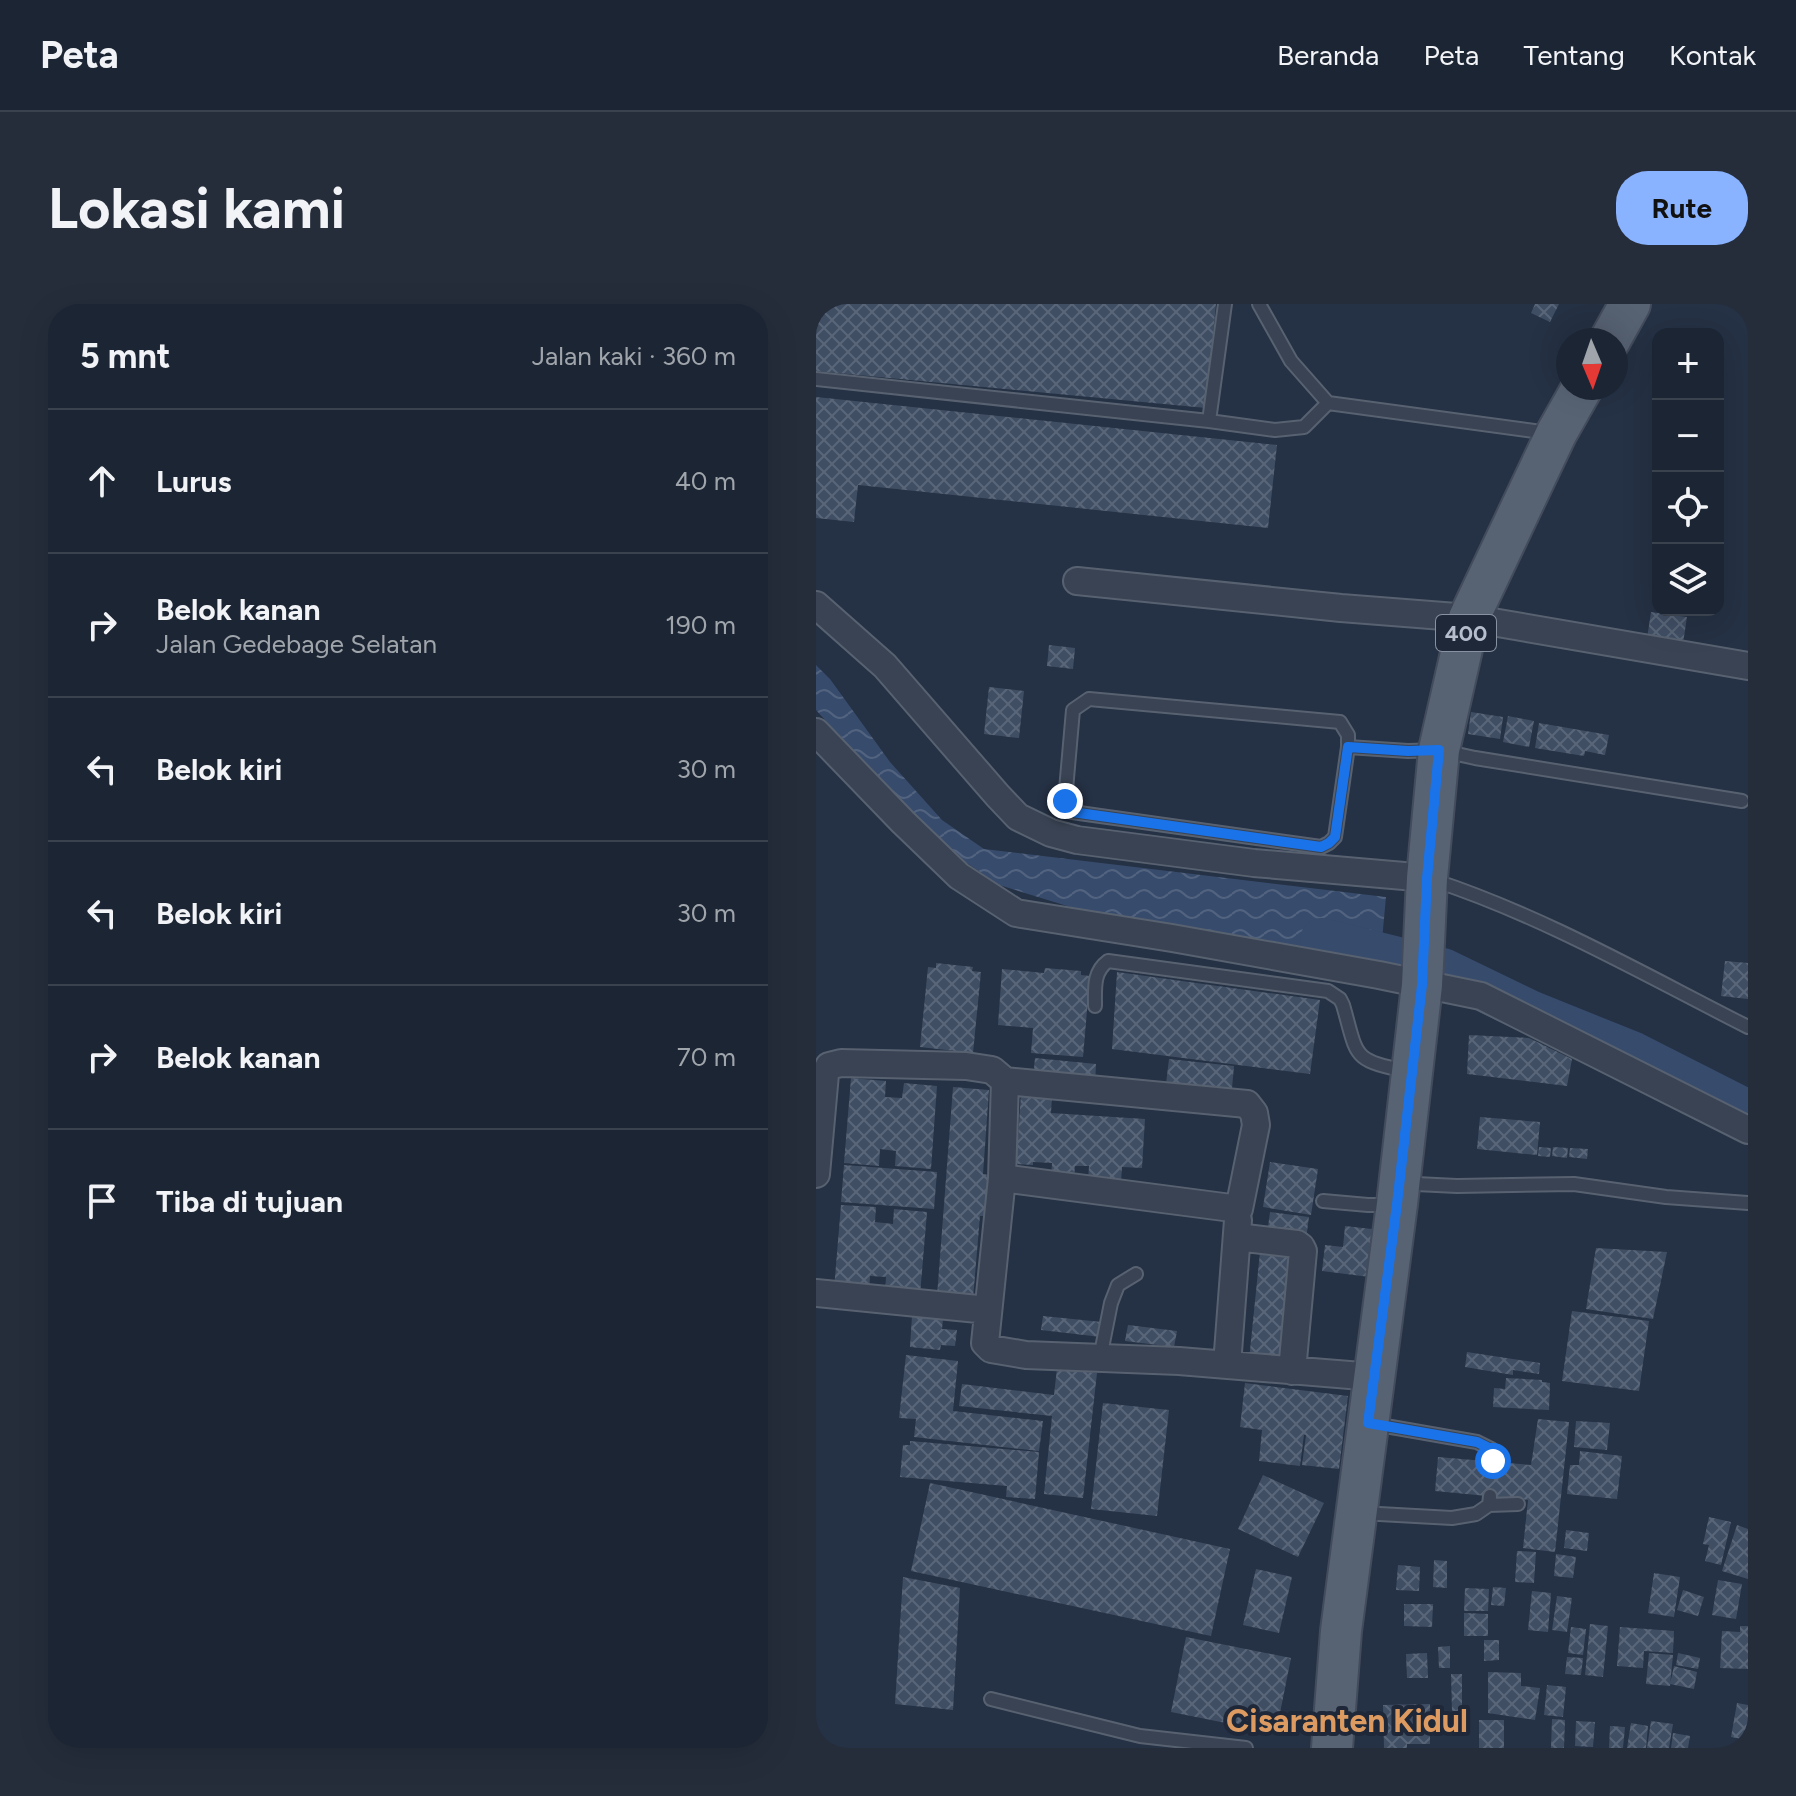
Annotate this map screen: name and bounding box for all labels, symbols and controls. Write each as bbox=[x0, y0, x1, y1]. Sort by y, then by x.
text: Peta bbox=[40, 32, 119, 78]
text: Beranda bbox=[1277, 38, 1379, 72]
text: Peta bbox=[1423, 38, 1479, 72]
text: Tentang bbox=[1523, 38, 1625, 72]
text: Kontak bbox=[1669, 38, 1756, 72]
button: Rute bbox=[1616, 171, 1748, 245]
text: Lokasi kami bbox=[48, 175, 345, 242]
north arrow bbox=[1556, 328, 1628, 400]
map controls bbox=[1652, 328, 1724, 616]
button: + bbox=[1652, 328, 1724, 400]
text: 5 mnt bbox=[80, 336, 170, 377]
text: Jalan kaki · 360 m bbox=[532, 340, 736, 372]
button: − bbox=[1652, 400, 1724, 472]
icon: ahead bbox=[80, 459, 124, 503]
text: Lurus bbox=[156, 463, 232, 500]
text: 40 m bbox=[675, 465, 736, 497]
button: locate bbox=[1652, 472, 1724, 544]
button: layers bbox=[1652, 544, 1724, 616]
text: Belok kanan bbox=[156, 591, 321, 628]
icon: right bbox=[80, 603, 124, 647]
text: 190 m bbox=[665, 609, 736, 641]
road number: 400 bbox=[1436, 615, 1496, 651]
text: Jalan Gedebage Selatan bbox=[156, 628, 437, 660]
icon: left bbox=[80, 747, 124, 791]
text: Belok kiri bbox=[156, 751, 282, 788]
text: 30 m bbox=[677, 753, 736, 785]
route end bbox=[1047, 783, 1083, 819]
icon: left bbox=[80, 891, 124, 935]
text: Belok kiri bbox=[156, 895, 282, 932]
text: 30 m bbox=[677, 897, 736, 929]
icon: right bbox=[80, 1035, 124, 1079]
text: Belok kanan bbox=[156, 1039, 321, 1076]
text: 70 m bbox=[677, 1041, 736, 1073]
icon: arrive bbox=[80, 1179, 124, 1223]
text: Tiba di tujuan bbox=[156, 1183, 343, 1220]
route start bbox=[1475, 1443, 1511, 1479]
district label: Cisaranten Kidul bbox=[1226, 1702, 1468, 1740]

